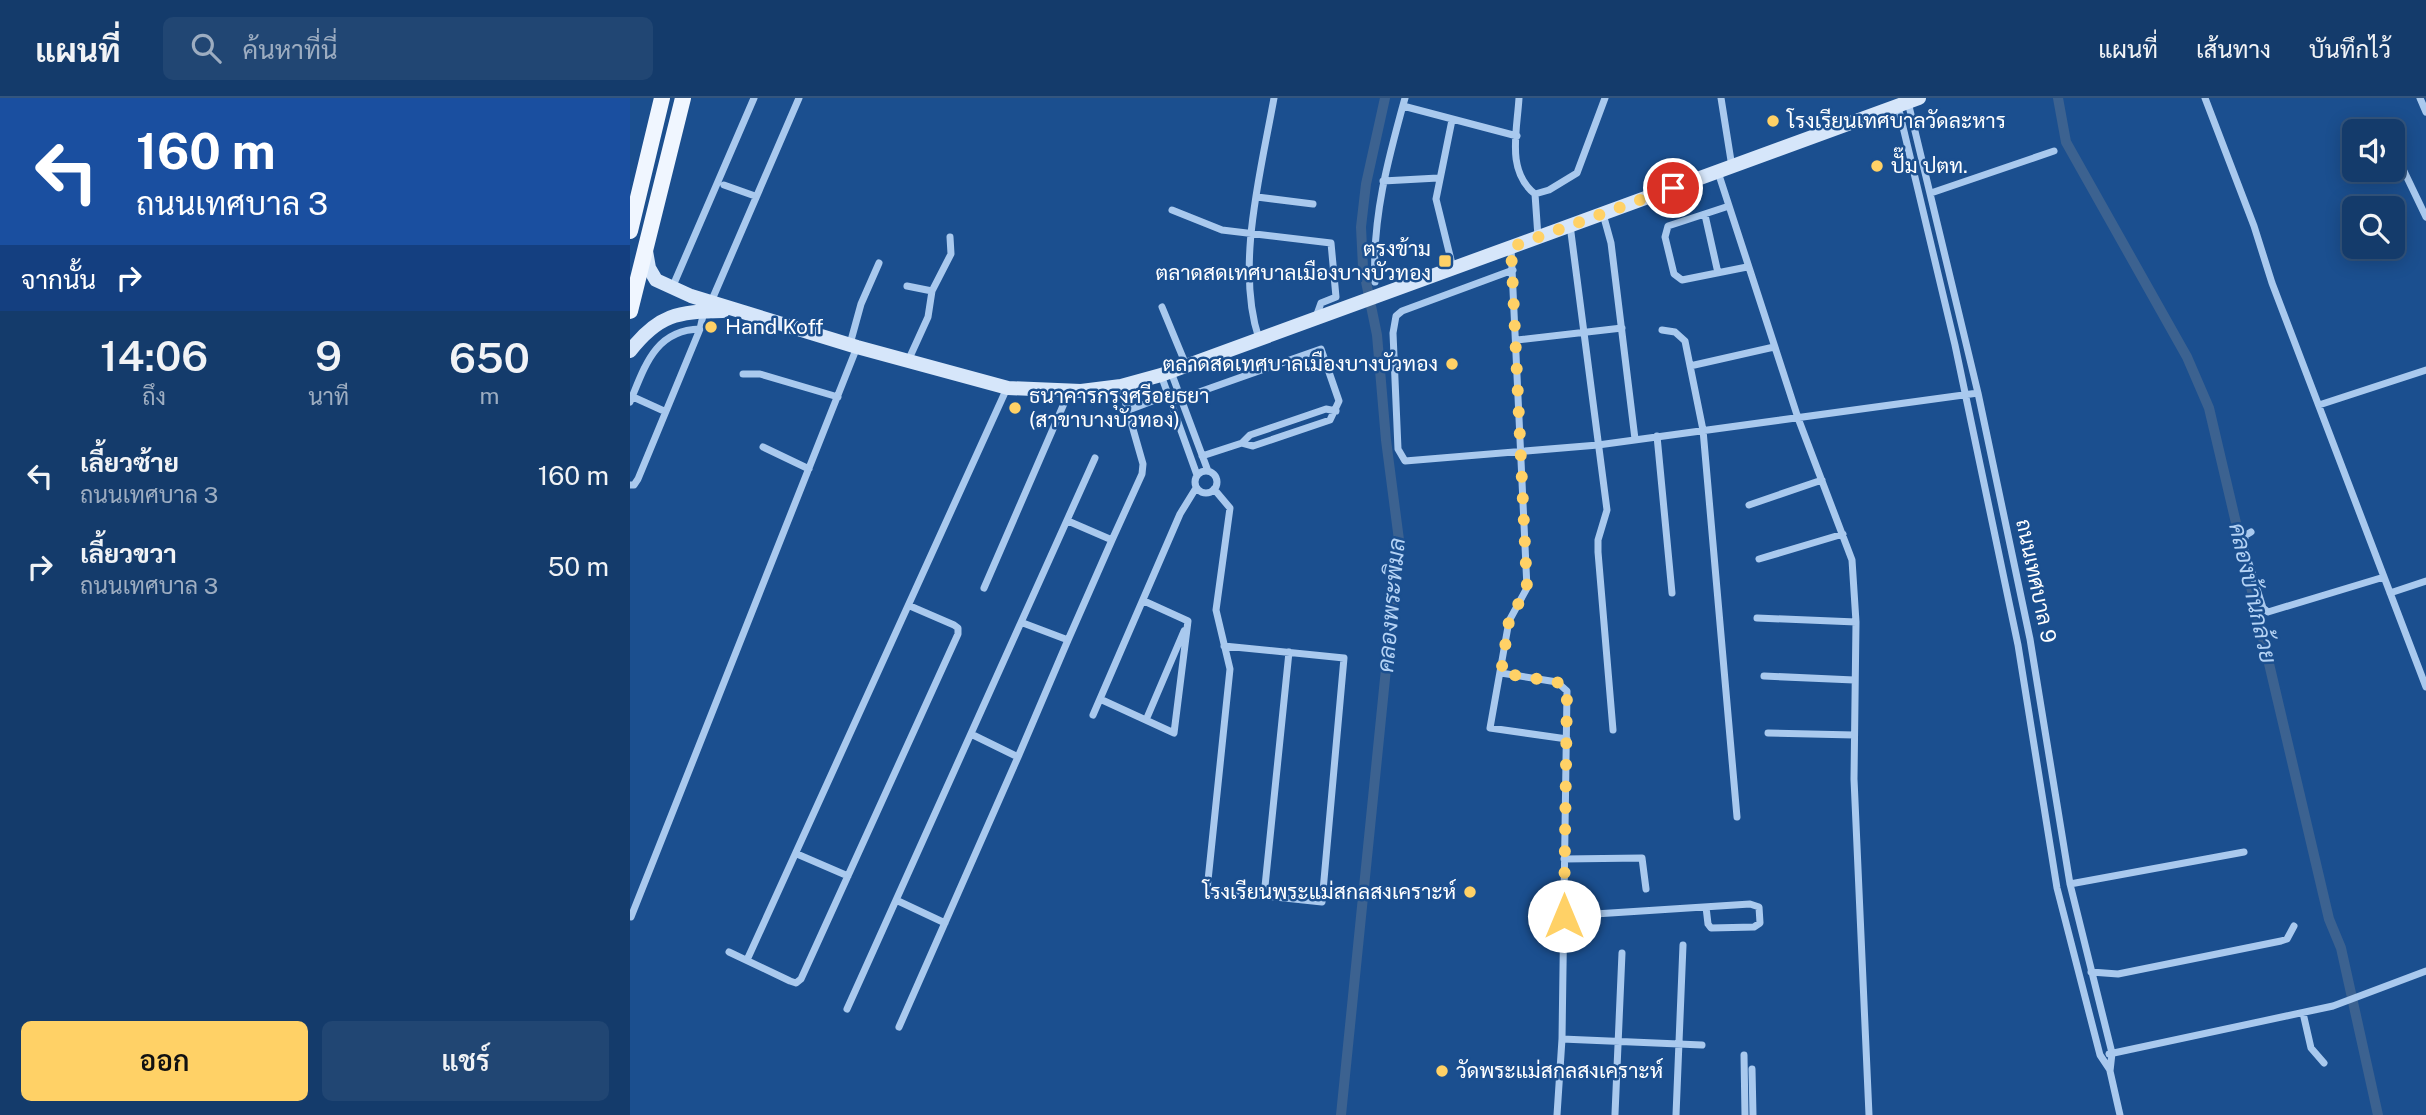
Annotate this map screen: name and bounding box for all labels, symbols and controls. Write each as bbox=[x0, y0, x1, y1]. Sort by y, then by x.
search box bbox=[163, 17, 653, 80]
icon: search bbox=[187, 29, 225, 67]
text: แผนที่ bbox=[35, 31, 121, 69]
text: ค้นหาที่นี่ bbox=[243, 34, 338, 65]
text: แผนที่ bbox=[2098, 35, 2158, 63]
text: เส้นทาง bbox=[2196, 35, 2271, 63]
text: บันทึกไว้ bbox=[2309, 35, 2391, 63]
place label: โรงเรียนเทศบาลวัดละหาร bbox=[1786, 108, 2006, 133]
marker: โรงเรียนเทศบาลวัดละหาร bbox=[1765, 113, 1781, 129]
map controls bbox=[2342, 119, 2405, 259]
button: sound bbox=[2342, 119, 2405, 182]
text: 160 m bbox=[136, 122, 276, 180]
icon: left bbox=[21, 126, 112, 217]
place label: ปั๊ม ปตท. bbox=[1891, 147, 1968, 178]
pin bbox=[1643, 158, 1703, 218]
marker: ปั๊ม ปตท. bbox=[1869, 158, 1885, 174]
icon: arrive bbox=[1654, 169, 1692, 207]
text: ถนนเทศบาล 3 bbox=[136, 185, 328, 222]
button: search bbox=[2342, 196, 2405, 259]
place label: ตรงข้าม ตลาดสดเทศบาลเมืองบางบัวทอง bbox=[1156, 236, 1431, 285]
marker: ตรงข้าม ตลาดสดเทศบาลเมืองบางบัวทอง bbox=[1437, 253, 1453, 269]
icon: right bbox=[110, 259, 148, 297]
text: จากนั้น bbox=[21, 264, 96, 295]
place label: Hand Koff bbox=[725, 314, 824, 339]
marker: Hand Koff bbox=[703, 319, 719, 335]
text: 14:06 bbox=[100, 331, 208, 380]
text: 9 bbox=[315, 331, 342, 380]
text: 650 bbox=[449, 333, 530, 382]
place label: ตลาดสดเทศบาลเมืองบางบัวทอง bbox=[1163, 350, 1438, 376]
marker: ตลาดสดเทศบาลเมืองบางบัวทอง bbox=[1444, 356, 1460, 372]
text: m bbox=[480, 382, 499, 409]
text: ถึง bbox=[142, 383, 166, 410]
text: นาที bbox=[308, 383, 349, 410]
place label: ธนาคารกรุงศรีอยุธยา (สาขาบางบัวทอง) bbox=[1029, 383, 1209, 432]
marker: ธนาคารกรุงศรีอยุธยา (สาขาบางบัวทอง) bbox=[1007, 400, 1023, 416]
text: เลี้ยวซ้าย bbox=[80, 447, 179, 478]
icon: left bbox=[21, 457, 59, 495]
text: 160 m bbox=[538, 460, 609, 491]
text: ถนนเทศบาล 3 bbox=[80, 481, 218, 508]
street label: ถนนเทศบาล 9 bbox=[2011, 517, 2062, 645]
water label: คลองบ้านกล้วย bbox=[2224, 520, 2283, 666]
water label: คลองพระพิมล bbox=[1371, 536, 1410, 673]
text: เลี้ยวขวา bbox=[80, 538, 177, 569]
icon: right bbox=[21, 548, 59, 586]
text: 50 m bbox=[548, 551, 609, 582]
text: ถนนเทศบาล 3 bbox=[80, 572, 218, 599]
place label: โรงเรียนพระแม่สกลสงเคราะห์ bbox=[1201, 878, 1456, 904]
position arrow bbox=[1527, 879, 1601, 953]
marker: โรงเรียนพระแม่สกลสงเคราะห์ bbox=[1462, 884, 1478, 900]
button: ออก bbox=[21, 1021, 308, 1101]
button: แชร์ bbox=[322, 1021, 609, 1101]
place label: วัดพระแม่สกลสงเคราะห์ bbox=[1456, 1057, 1663, 1083]
marker: วัดพระแม่สกลสงเคราะห์ bbox=[1434, 1063, 1450, 1079]

